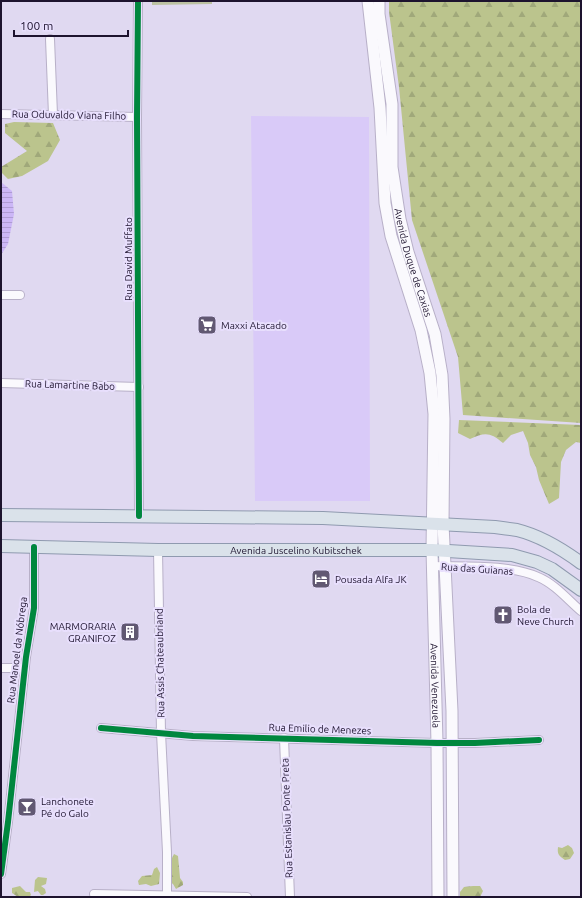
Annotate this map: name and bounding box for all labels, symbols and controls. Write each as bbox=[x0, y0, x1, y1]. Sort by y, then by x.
scale bar bbox=[14, 12, 128, 38]
text: 100 m bbox=[20, 19, 53, 32]
street label: Rua Oduvaldo Viana Filho bbox=[12, 109, 127, 122]
street label: Avenida Duque de Caxias bbox=[393, 208, 434, 318]
street label: Rua David Muffato bbox=[123, 217, 134, 301]
supermarket icon: Maxxi Atacado bbox=[196, 314, 218, 336]
place label: Maxxi Atacado bbox=[221, 320, 287, 331]
street label: Rua Lamartine Babo bbox=[25, 378, 115, 392]
street label: Avenida Juscelino Kubitschek bbox=[230, 545, 362, 556]
street label: Rua das Guianas bbox=[441, 561, 513, 577]
hotel icon: Pousada Alfa JK bbox=[310, 568, 332, 590]
place label: Pousada Alfa JK bbox=[335, 574, 407, 585]
street label: Rua Manoel da Nóbrega bbox=[5, 596, 29, 704]
church icon: Bola de Neve Church bbox=[492, 604, 514, 626]
place label: Bola de Neve Church bbox=[517, 604, 574, 627]
street label: Rua Assis Chateaubriand bbox=[154, 608, 166, 718]
place label: MARMORARIA GRANIFOZ bbox=[50, 621, 116, 644]
building icon: MARMORARIA GRANIFOZ bbox=[119, 621, 141, 643]
street label: Avenida Venezuela bbox=[429, 643, 442, 728]
street label: Rua Emilio de Menezes bbox=[268, 722, 372, 736]
street label: Rua Estanislau Ponte Preta bbox=[279, 758, 295, 878]
bar icon: Lanchonete Pé do Galo bbox=[16, 796, 38, 818]
place label: Lanchonete Pé do Galo bbox=[41, 796, 94, 819]

